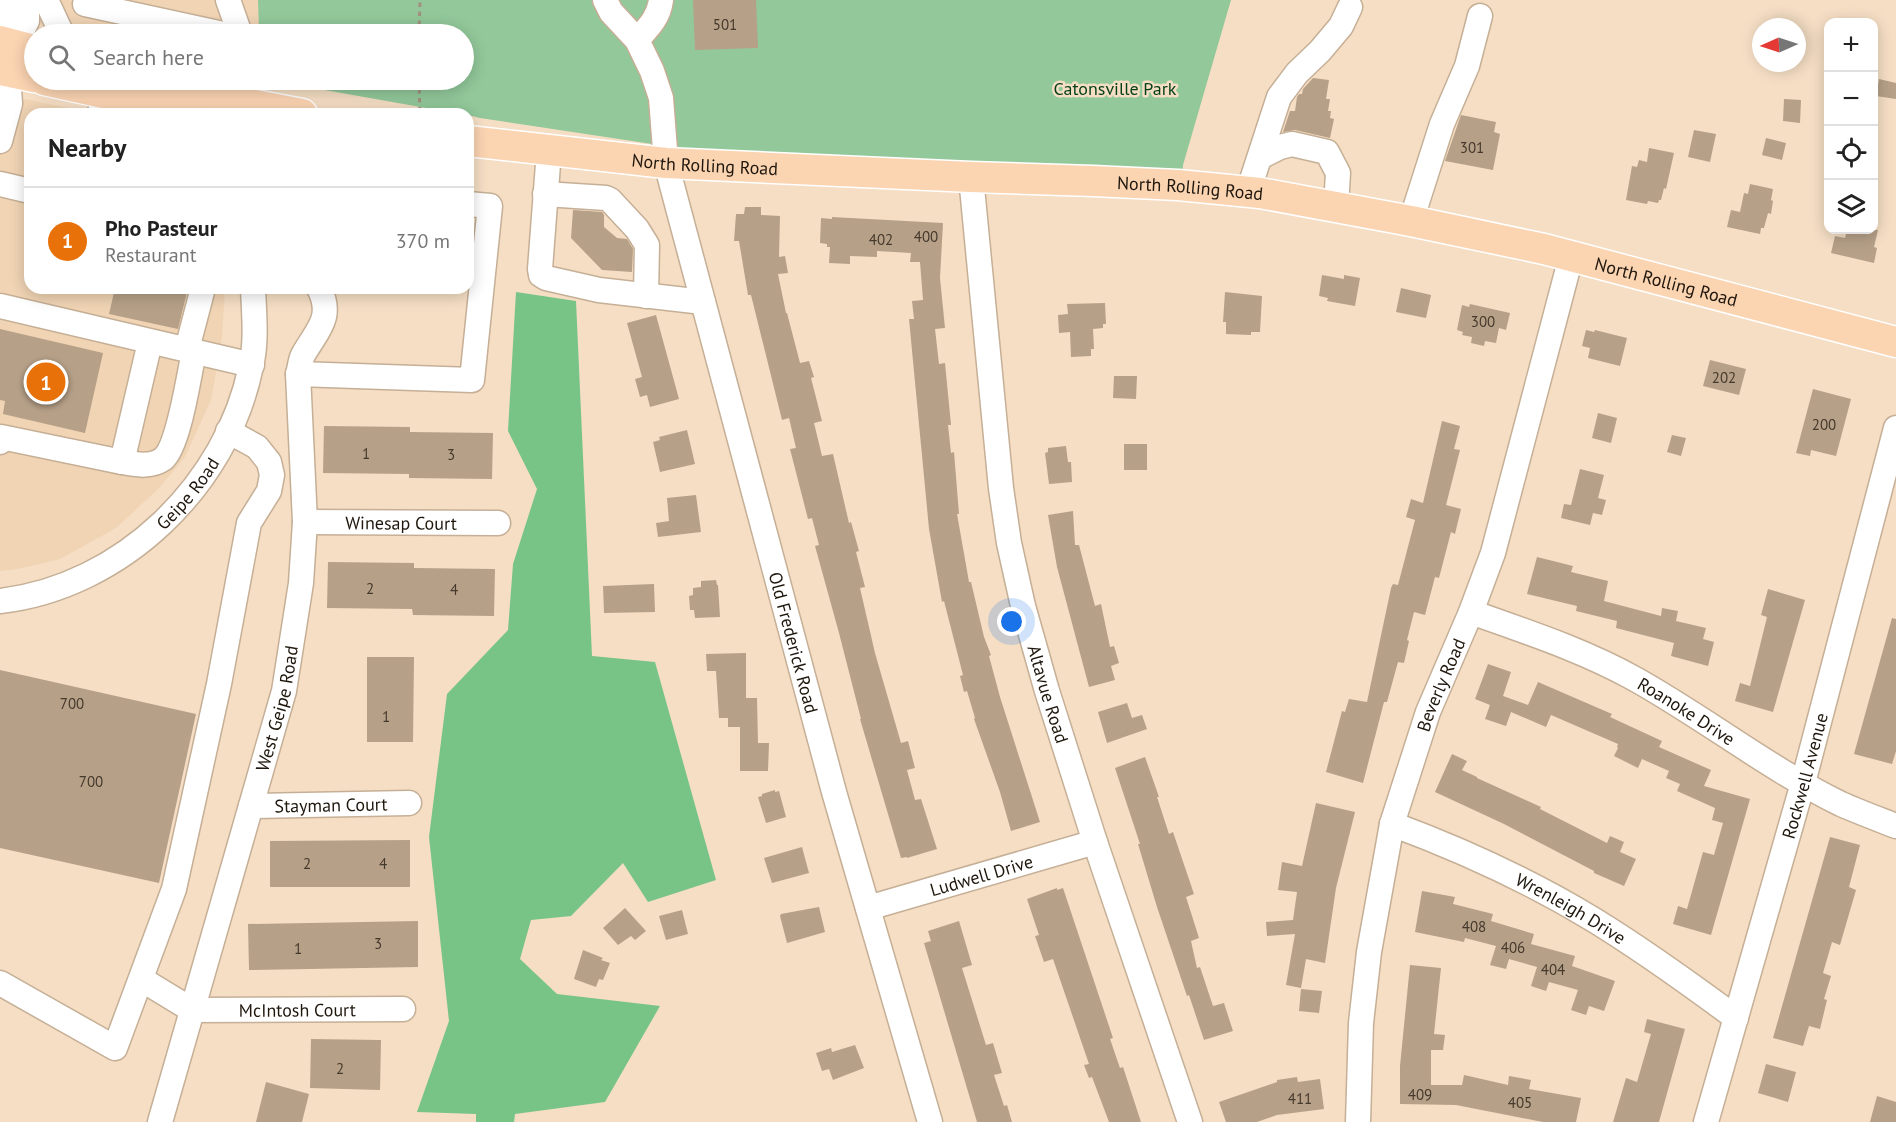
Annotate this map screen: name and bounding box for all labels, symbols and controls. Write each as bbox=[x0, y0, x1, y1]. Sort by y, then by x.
house number: 501 bbox=[713, 15, 737, 34]
north arrow bbox=[1752, 18, 1806, 72]
map controls bbox=[1824, 18, 1878, 234]
button: + bbox=[1824, 18, 1878, 72]
search box bbox=[24, 24, 474, 90]
icon: search bbox=[45, 41, 78, 74]
text: Search here bbox=[93, 43, 204, 71]
button: − bbox=[1824, 72, 1878, 126]
park label: Catonsville Park bbox=[1054, 77, 1177, 100]
button: locate bbox=[1824, 126, 1878, 180]
text: Nearby bbox=[48, 131, 126, 164]
house number: 301 bbox=[1460, 138, 1484, 157]
street label: North Rolling Road bbox=[630, 148, 778, 180]
street label: North Rolling Road bbox=[1117, 171, 1264, 205]
button: layers bbox=[1824, 180, 1878, 234]
text: Pho Pasteur bbox=[105, 214, 217, 242]
house number: 400 bbox=[914, 227, 938, 246]
text: 1 bbox=[62, 228, 73, 254]
text: 370 m bbox=[396, 228, 450, 254]
house number: 402 bbox=[869, 230, 893, 249]
text: Restaurant bbox=[105, 242, 196, 268]
street label: North Rolling Road bbox=[1592, 251, 1740, 311]
house number: 300 bbox=[1471, 312, 1495, 331]
pin: 1 bbox=[26, 360, 66, 404]
house number: 202 bbox=[1712, 368, 1736, 387]
house number: 200 bbox=[1812, 415, 1836, 434]
house number: 1 bbox=[362, 444, 370, 463]
house number: 3 bbox=[447, 445, 455, 464]
street label: Geipe Road bbox=[151, 453, 224, 534]
street label: Winesap Court bbox=[345, 511, 457, 534]
street label: Old Frederick Road bbox=[764, 569, 824, 716]
house number: 2 bbox=[366, 579, 374, 598]
house number: 4 bbox=[450, 580, 458, 599]
your location bbox=[997, 607, 1026, 636]
street label: Beverly Road bbox=[1411, 635, 1470, 734]
street label: Altavue Road bbox=[1023, 642, 1074, 746]
street label: West Geipe Road bbox=[250, 644, 302, 774]
street label: Roanoke Drive bbox=[1634, 672, 1740, 750]
house number: 700 bbox=[60, 694, 84, 713]
house number: 1 bbox=[382, 707, 390, 726]
street label: Rockwell Avenue bbox=[1776, 710, 1832, 841]
house number: 700 bbox=[79, 772, 103, 791]
street label: Stayman Court bbox=[274, 792, 388, 817]
street label: Ludwell Drive bbox=[927, 849, 1036, 901]
house number: 2 bbox=[303, 854, 311, 873]
house number: 4 bbox=[379, 854, 387, 873]
street label: Wrenleigh Drive bbox=[1512, 867, 1630, 949]
house number: 408 bbox=[1462, 917, 1486, 936]
house number: 3 bbox=[374, 934, 382, 953]
house number: 406 bbox=[1501, 938, 1525, 957]
house number: 1 bbox=[294, 939, 302, 958]
house number: 404 bbox=[1541, 960, 1565, 979]
street label: McIntosh Court bbox=[239, 998, 356, 1021]
house number: 2 bbox=[336, 1059, 344, 1078]
house number: 409 bbox=[1408, 1085, 1432, 1104]
house number: 411 bbox=[1288, 1089, 1312, 1108]
house number: 405 bbox=[1508, 1093, 1532, 1112]

